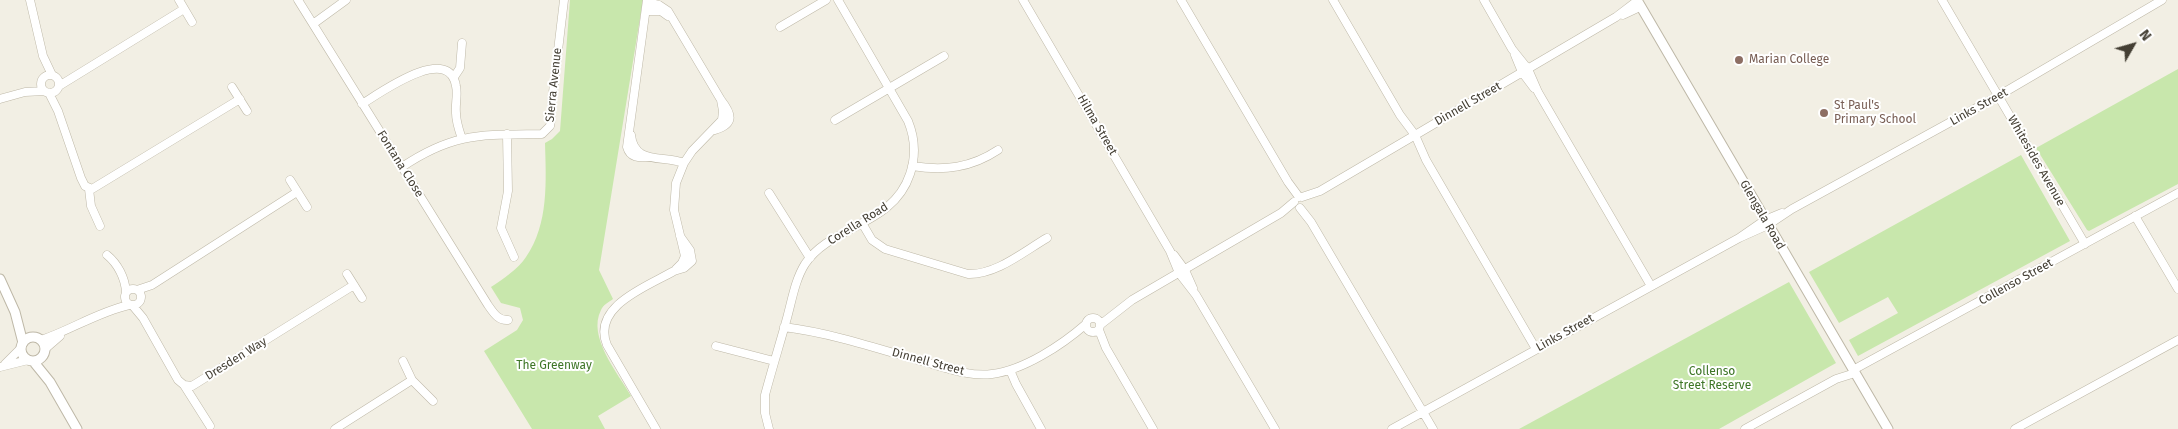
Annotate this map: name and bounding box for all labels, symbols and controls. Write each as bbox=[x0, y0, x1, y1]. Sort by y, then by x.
north arrow bbox=[2108, 20, 2158, 70]
text: N bbox=[2136, 27, 2155, 44]
street label: Sierra Avenue bbox=[543, 47, 565, 123]
place label: Marian College bbox=[1749, 53, 1829, 67]
marker: Marian College bbox=[1733, 54, 1745, 66]
street label: Dinnell Street bbox=[1432, 79, 1504, 129]
street label: Links Street bbox=[1948, 85, 2010, 129]
street label: Hilma Street bbox=[1074, 92, 1120, 158]
place label: St Paul's Primary School bbox=[1834, 99, 1916, 127]
marker: St Paul's Primary School bbox=[1818, 107, 1830, 119]
street label: Whitesides Avenue bbox=[2004, 113, 2068, 209]
street label: Fontana Close bbox=[374, 128, 426, 200]
street label: Glengala Road bbox=[1736, 178, 1788, 252]
street label: Corella Road bbox=[825, 200, 891, 248]
street label: Collenso Street bbox=[1976, 256, 2056, 308]
street label: Links Street bbox=[1534, 311, 1596, 355]
street label: Dresden Way bbox=[203, 334, 269, 384]
street label: Dinnell Street bbox=[890, 345, 966, 379]
park label: The Greenway bbox=[516, 359, 592, 373]
park label: Collenso Street Reserve bbox=[1673, 365, 1751, 393]

